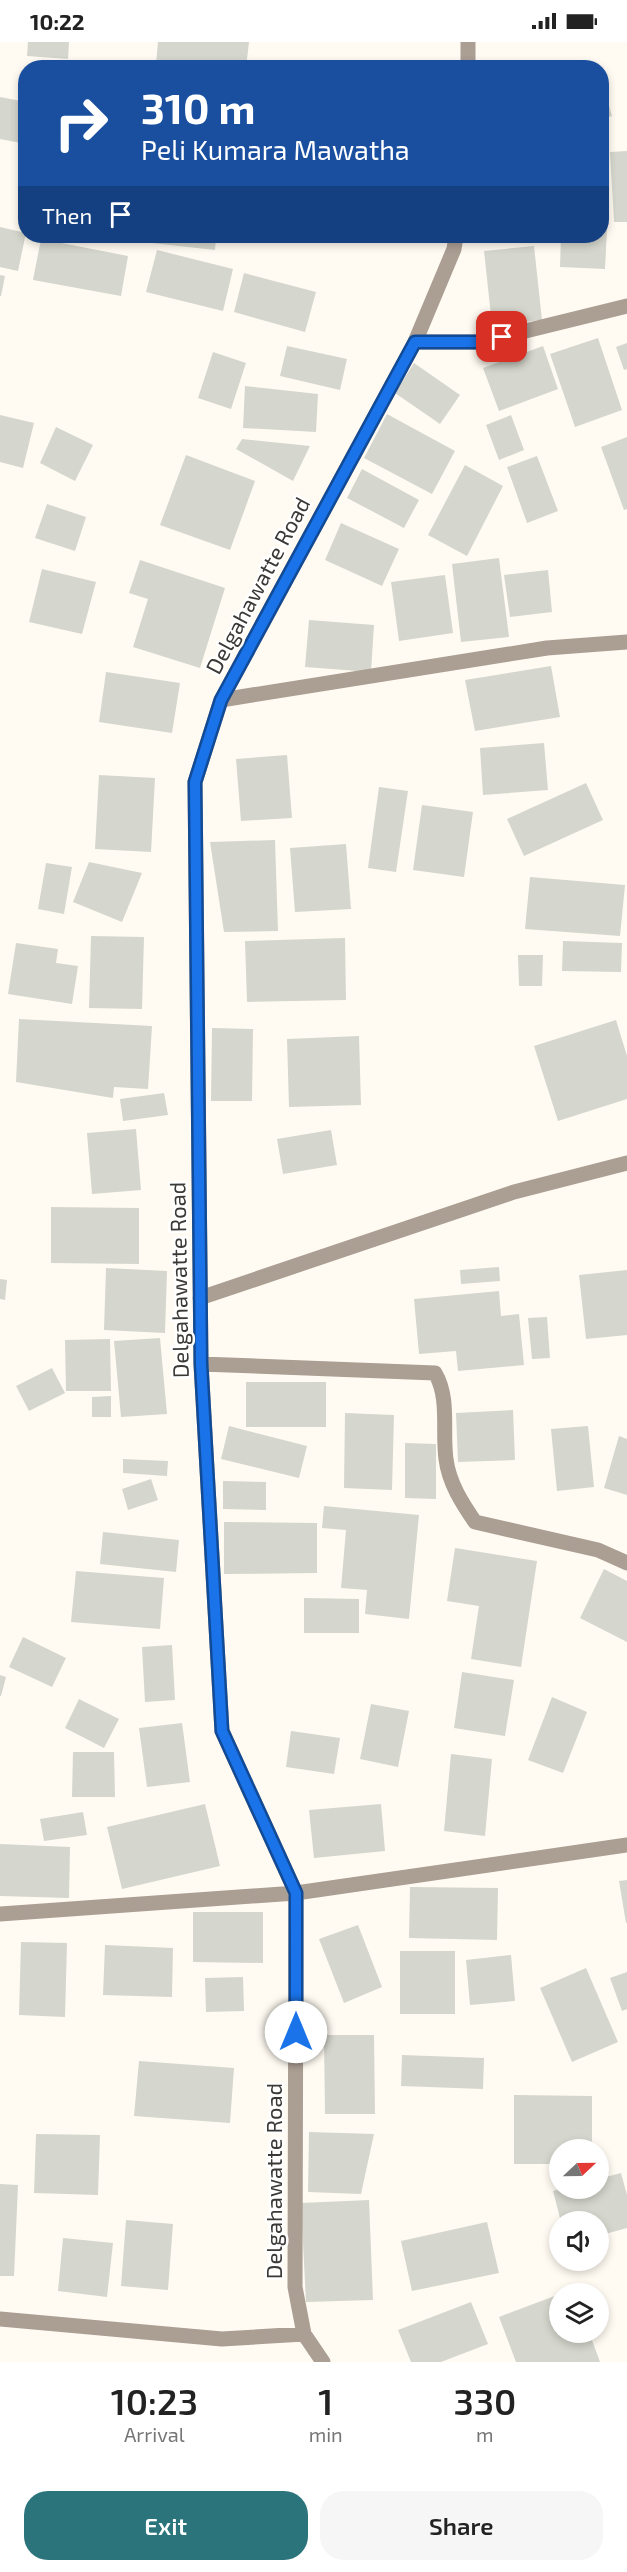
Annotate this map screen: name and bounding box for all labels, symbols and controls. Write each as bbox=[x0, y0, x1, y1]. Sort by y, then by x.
text: 10:22 bbox=[30, 8, 85, 34]
text: 310 m bbox=[141, 82, 256, 132]
icon: right bbox=[42, 84, 120, 162]
text: Peli Kumara Mawatha bbox=[141, 133, 410, 165]
icon: arrive bbox=[104, 198, 137, 231]
text: Then bbox=[42, 202, 92, 228]
pin bbox=[476, 311, 527, 362]
icon: arrive bbox=[485, 320, 518, 353]
street label: Delgahawatte Road bbox=[199, 492, 315, 678]
street label: Delgahawatte Road bbox=[163, 1182, 193, 1378]
position arrow bbox=[264, 2000, 328, 2064]
street label: Delgahawatte Road bbox=[260, 2083, 286, 2279]
north arrow bbox=[549, 2139, 609, 2199]
map controls bbox=[549, 2139, 609, 2343]
button: sound bbox=[549, 2211, 609, 2271]
button: layers bbox=[549, 2283, 609, 2343]
text: 10:23 bbox=[111, 2379, 198, 2422]
text: 1 bbox=[318, 2379, 333, 2422]
text: 330 bbox=[453, 2379, 516, 2422]
text: Arrival bbox=[124, 2422, 185, 2446]
text: min bbox=[309, 2422, 343, 2446]
text: m bbox=[476, 2422, 494, 2446]
button: Exit bbox=[24, 2491, 308, 2560]
button: Share bbox=[320, 2491, 603, 2560]

